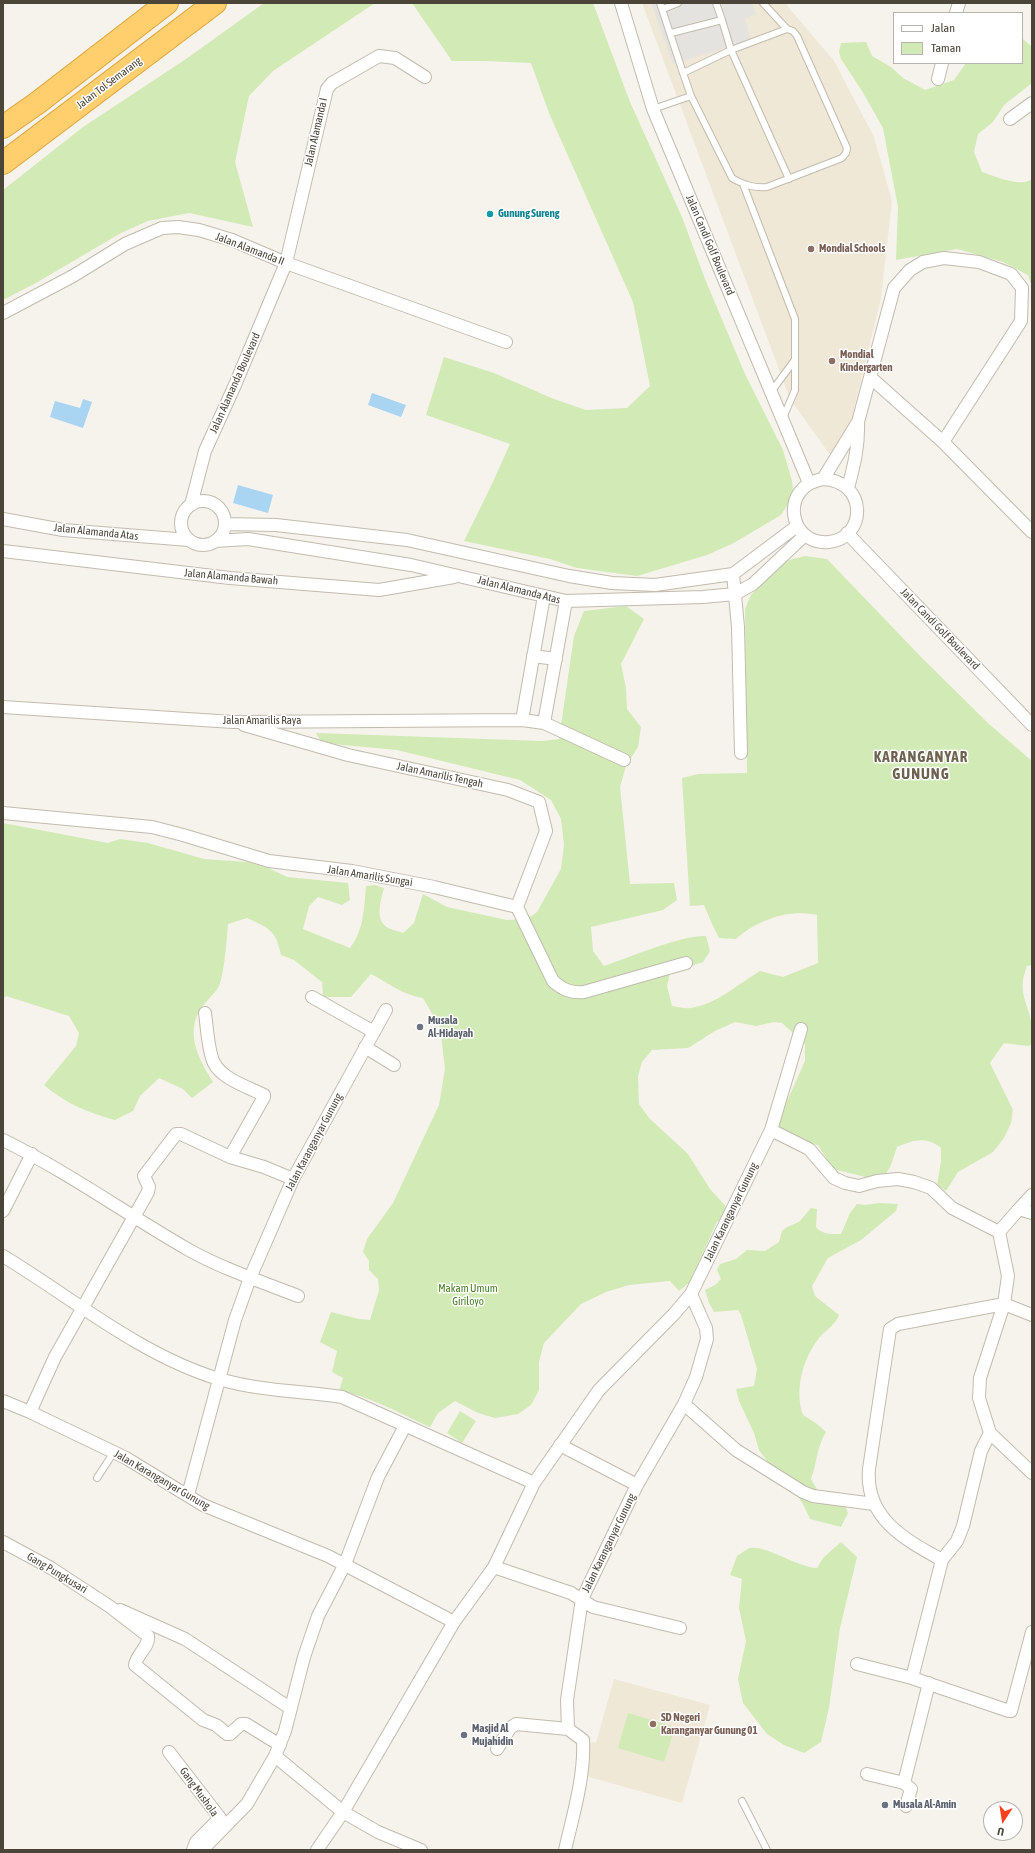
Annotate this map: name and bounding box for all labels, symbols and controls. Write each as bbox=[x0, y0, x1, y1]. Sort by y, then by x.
legend bbox=[893, 12, 1023, 64]
text: Jalan bbox=[931, 21, 955, 35]
text: Taman bbox=[931, 41, 961, 55]
street label: Jalan Tol Semarang bbox=[74, 54, 144, 112]
street label: Jalan Alamanda I bbox=[302, 96, 330, 168]
street label: Jalan Candi Golf Boulevard bbox=[683, 193, 737, 297]
place label: Gunung Sureng bbox=[498, 207, 560, 221]
marker: Gunung Sureng bbox=[485, 209, 495, 219]
street label: Jalan Alamanda II bbox=[214, 230, 286, 268]
place label: Mondial Schools bbox=[819, 242, 885, 256]
marker: Mondial Schools bbox=[806, 244, 816, 254]
street label: Jalan Alamanda Boulevard bbox=[207, 331, 263, 435]
place label: Mondial Kindergarten bbox=[840, 348, 893, 374]
marker: Mondial Kindergarten bbox=[827, 356, 837, 366]
street label: Jalan Alamanda Atas bbox=[53, 521, 139, 543]
street label: Jalan Alamanda Bawah bbox=[183, 566, 279, 588]
street label: Jalan Alamanda Atas bbox=[476, 573, 562, 607]
street label: Jalan Candi Golf Boulevard bbox=[898, 586, 982, 672]
street label: Jalan Amarilis Raya bbox=[223, 714, 301, 728]
district label: KARANGANYAR GUNUNG bbox=[874, 748, 968, 783]
street label: Jalan Amarilis Tengah bbox=[396, 759, 484, 791]
street label: Jalan Amarilis Sungai bbox=[327, 863, 413, 889]
place label: Musala Al-Hidayah bbox=[428, 1014, 473, 1040]
marker: Musala Al-Hidayah bbox=[415, 1022, 425, 1032]
street label: Jalan Karanganyar Gunung bbox=[283, 1091, 345, 1193]
street label: Jalan Karanganyar Gunung bbox=[701, 1160, 761, 1264]
park label: Makam Umum Giriloyo bbox=[438, 1282, 498, 1308]
street label: Jalan Karanganyar Gunung bbox=[112, 1447, 212, 1513]
street label: Jalan Karanganyar Gunung bbox=[579, 1491, 639, 1595]
street label: Gang Pungkusari bbox=[24, 1550, 90, 1596]
place label: SD Negeri Karanganyar Gunung 01 bbox=[661, 1711, 758, 1737]
marker: SD Negeri Karanganyar Gunung 01 bbox=[648, 1719, 658, 1729]
place label: Masjid Al Mujahidin bbox=[472, 1722, 513, 1748]
marker: Masjid Al Mujahidin bbox=[459, 1730, 469, 1740]
street label: Gang Mushola bbox=[177, 1765, 221, 1819]
place label: Musala Al-Amin bbox=[893, 1798, 956, 1812]
marker: Musala Al-Amin bbox=[880, 1800, 890, 1810]
north arrow bbox=[983, 1801, 1023, 1841]
text: U bbox=[996, 1825, 1005, 1838]

